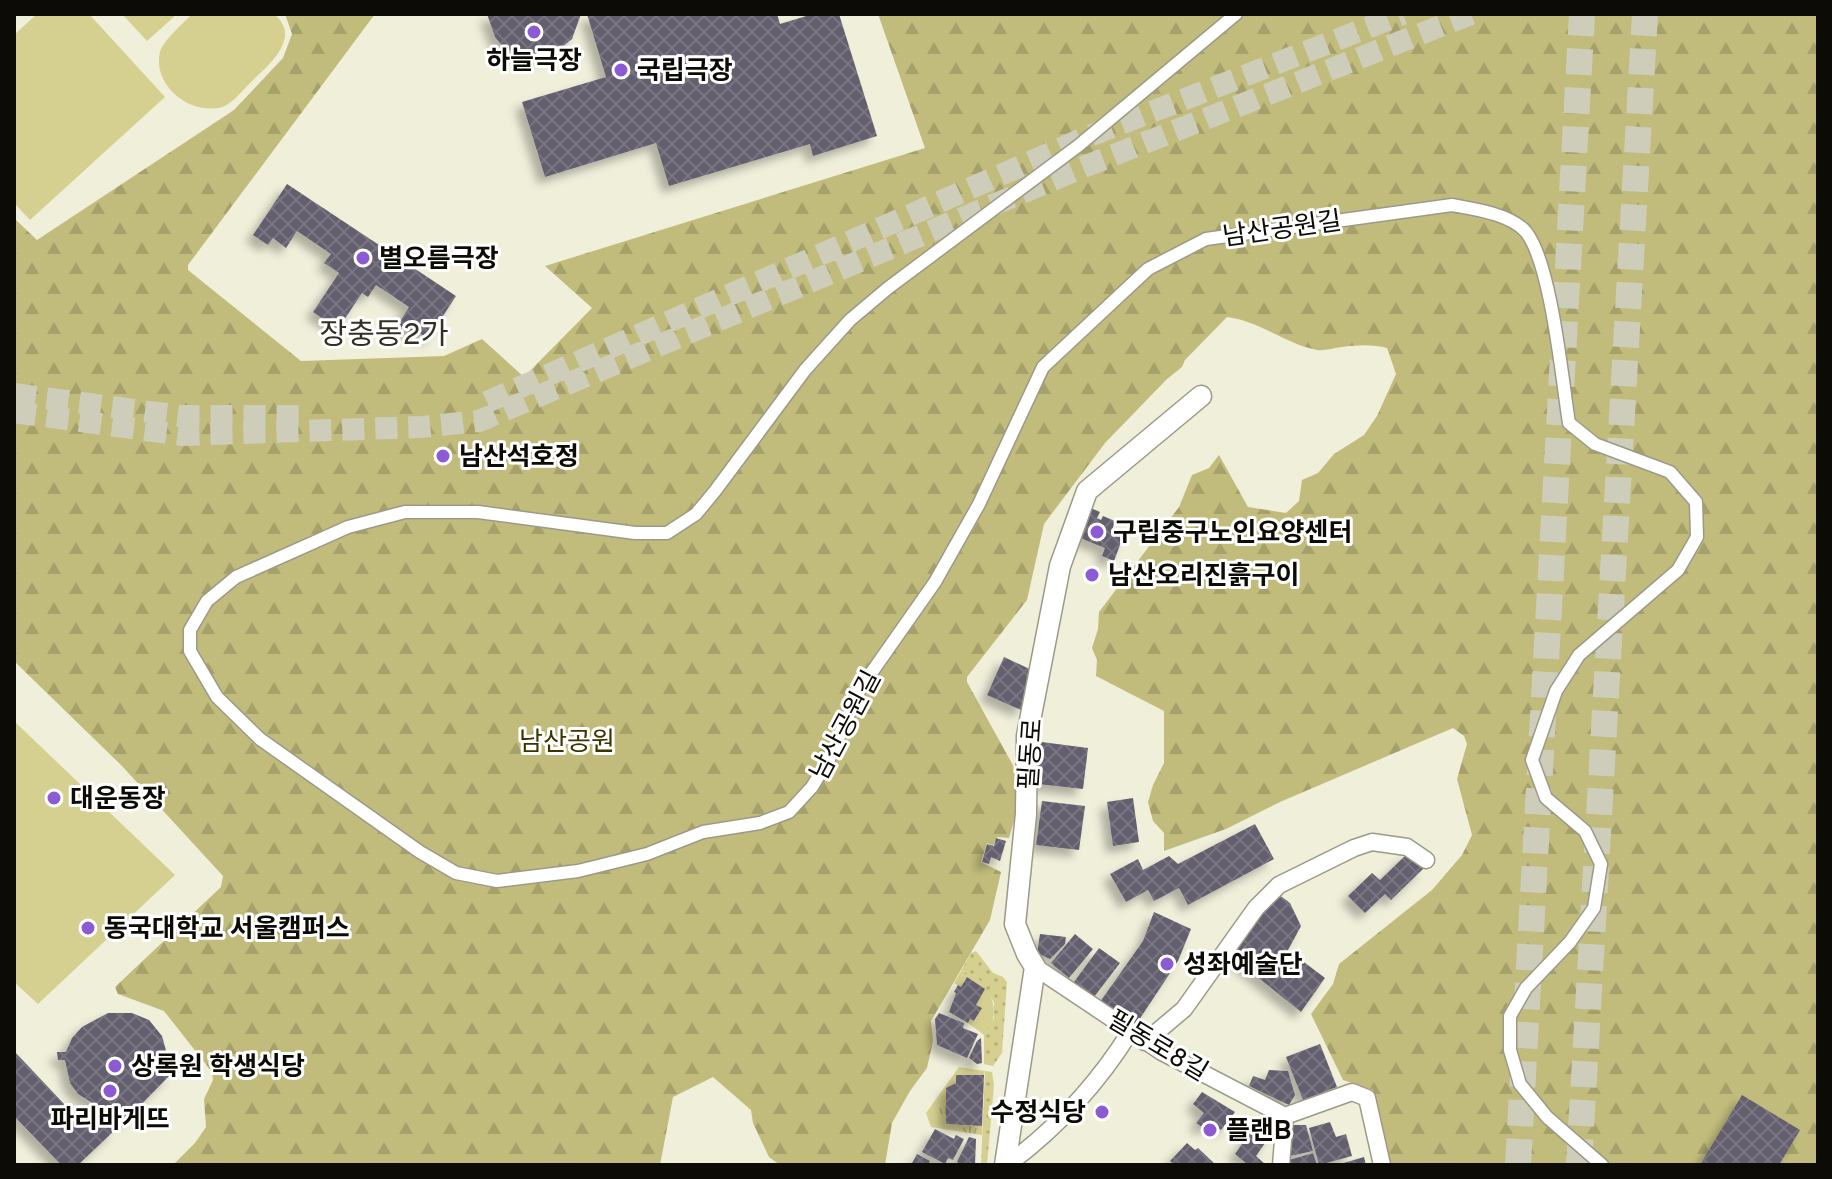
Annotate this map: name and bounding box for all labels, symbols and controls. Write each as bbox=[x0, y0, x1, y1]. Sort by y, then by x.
marker: 하늘극장 bbox=[525, 23, 543, 41]
place label: 하늘극장 bbox=[486, 46, 582, 79]
place label: 국립극장 bbox=[637, 56, 733, 89]
marker: 국립극장 bbox=[612, 61, 630, 79]
street label: 남산공원길 bbox=[1221, 206, 1344, 255]
place label: 별오름극장 bbox=[379, 244, 499, 277]
marker: 별오름극장 bbox=[354, 249, 372, 267]
district label: 장충동2가 bbox=[320, 318, 448, 355]
place label: 남산석호정 bbox=[459, 442, 579, 475]
marker: 남산석호정 bbox=[434, 447, 452, 465]
place label: 구립중구노인요양센터 bbox=[1113, 518, 1352, 551]
marker: 구립중구노인요양센터 bbox=[1088, 523, 1106, 541]
place label: 남산오리진흙구이 bbox=[1108, 561, 1299, 594]
marker: 남산오리진흙구이 bbox=[1083, 566, 1101, 584]
street label: 남산공원길 bbox=[805, 666, 890, 787]
street label: 필동로 bbox=[1014, 717, 1051, 791]
park label: 남산공원 bbox=[519, 727, 615, 760]
place label: 대운동장 bbox=[70, 784, 166, 817]
marker: 대운동장 bbox=[45, 789, 63, 807]
place label: 동국대학교 서울캠퍼스 bbox=[104, 914, 350, 947]
marker: 동국대학교 서울캠퍼스 bbox=[79, 919, 97, 937]
place label: 성좌예술단 bbox=[1183, 950, 1303, 983]
marker: 성좌예술단 bbox=[1158, 955, 1176, 973]
street label: 필동로8길 bbox=[1100, 1004, 1213, 1090]
place label: 상록원 학생식당 bbox=[131, 1052, 305, 1085]
marker: 상록원 학생식당 bbox=[106, 1057, 124, 1075]
marker: 파리바게뜨 bbox=[101, 1082, 119, 1100]
place label: 수정식당 bbox=[990, 1098, 1086, 1131]
marker: 수정식당 bbox=[1093, 1103, 1111, 1121]
place label: 파리바게뜨 bbox=[50, 1105, 170, 1138]
place label: 플랜B bbox=[1226, 1116, 1292, 1149]
marker: 플랜B bbox=[1201, 1121, 1219, 1139]

